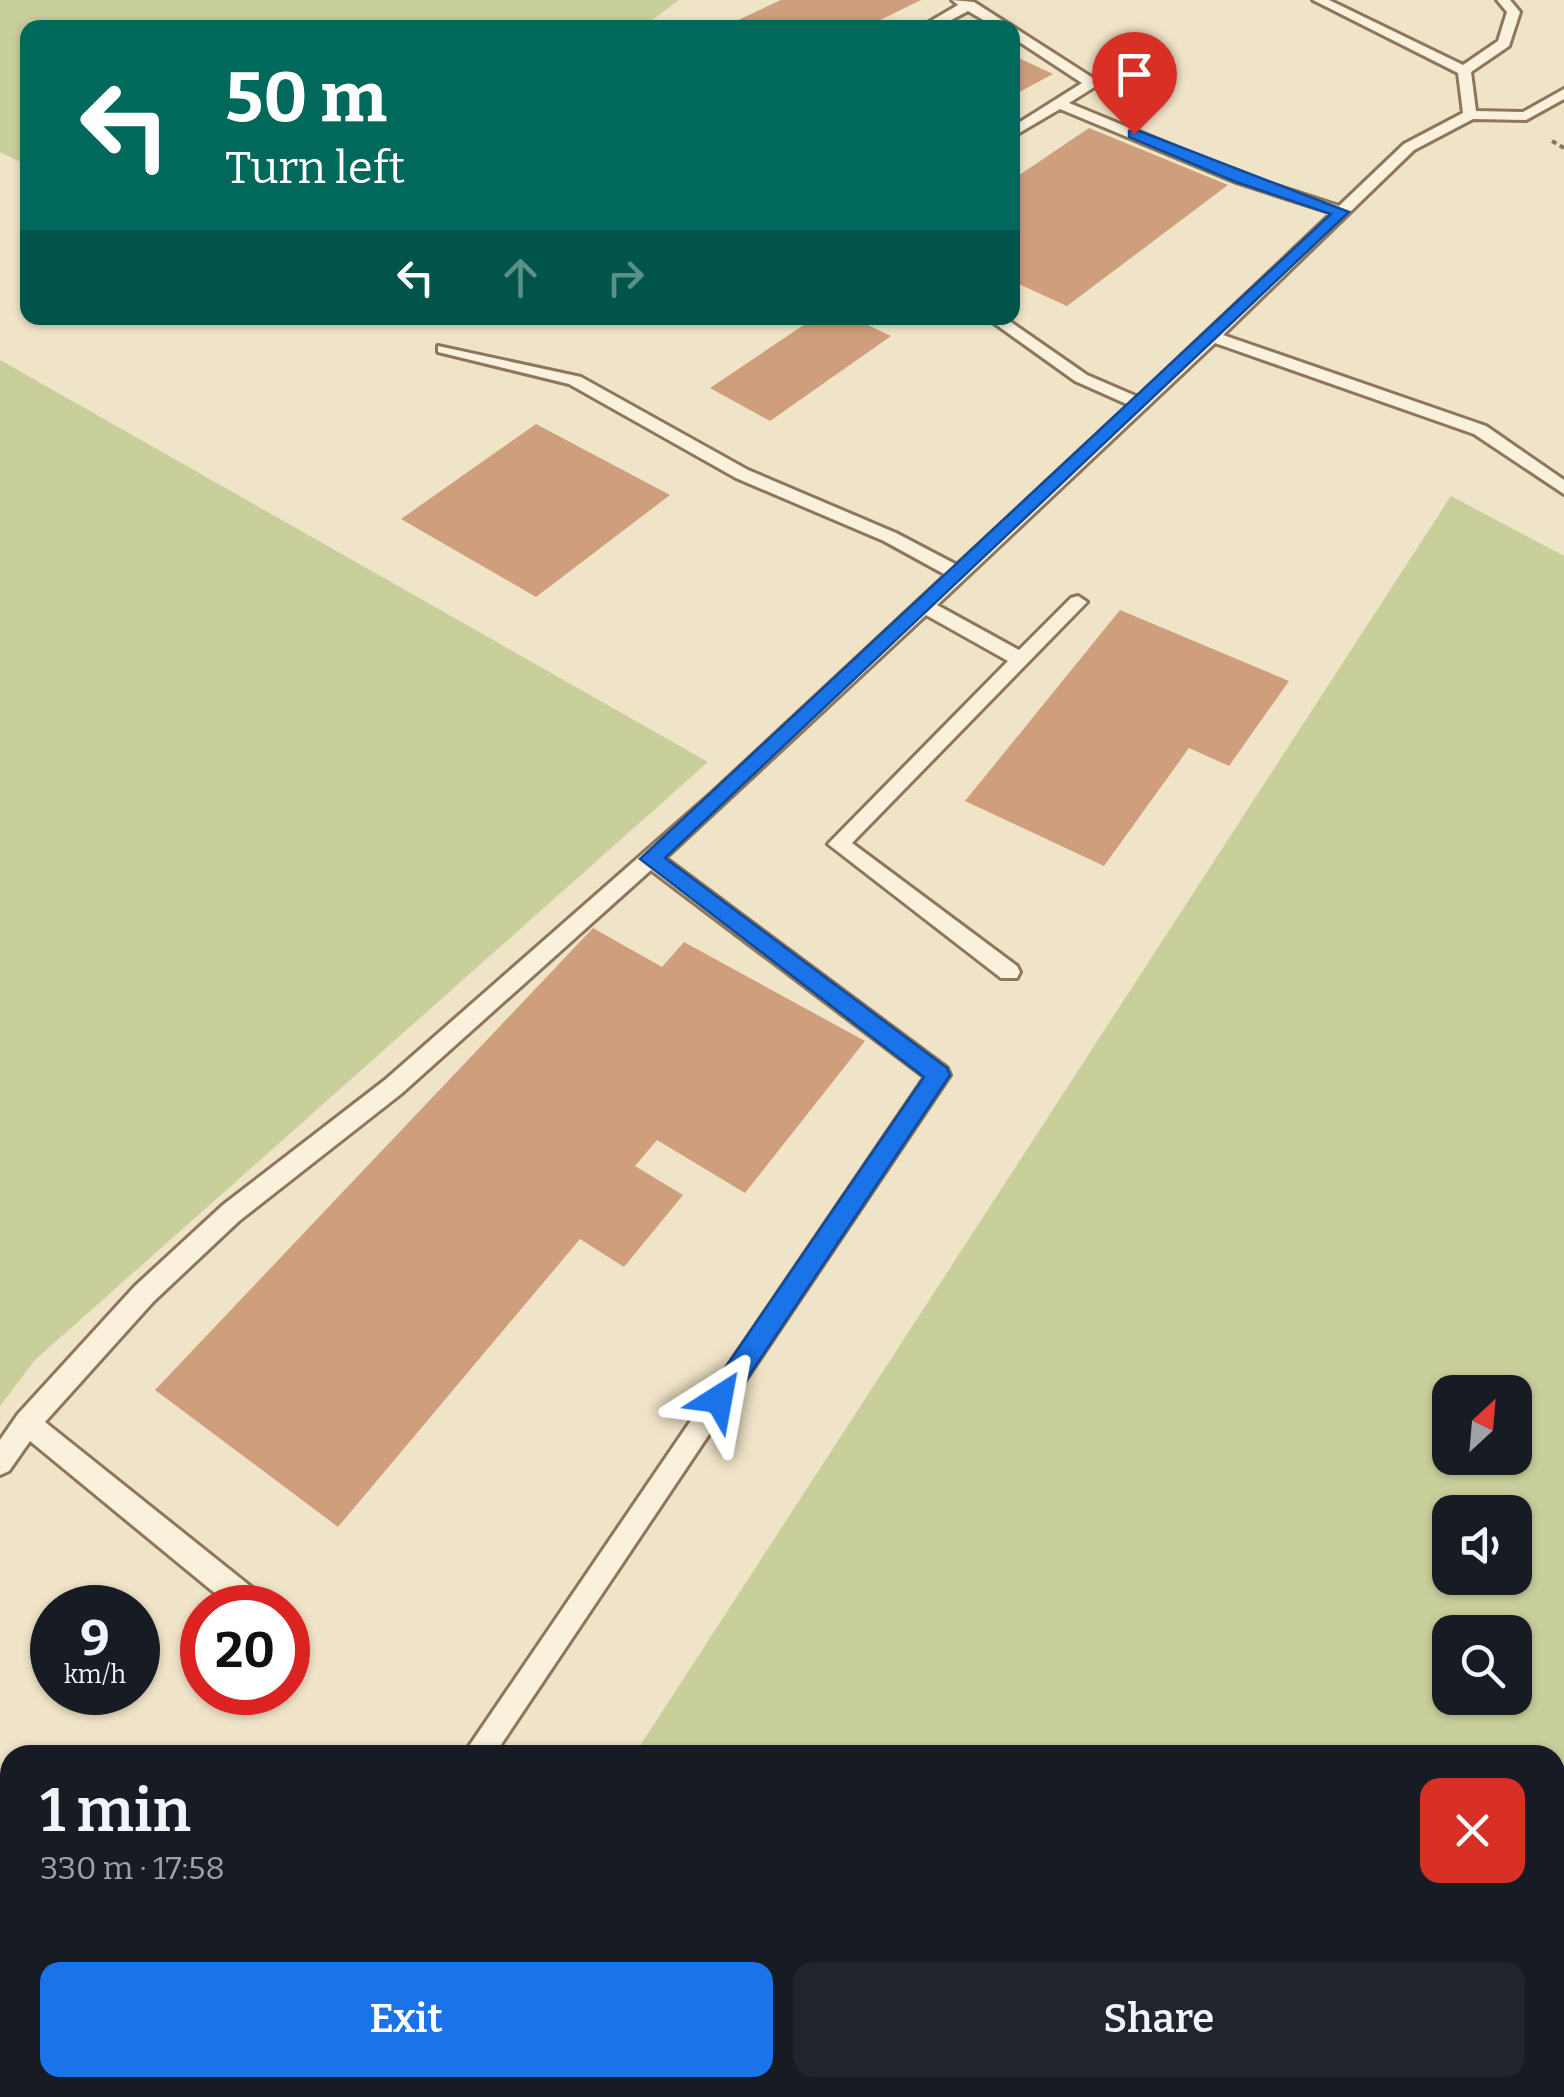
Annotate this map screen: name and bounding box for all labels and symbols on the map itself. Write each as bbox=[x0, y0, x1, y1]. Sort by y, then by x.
pin bbox=[1092, 32, 1177, 135]
position arrow bbox=[667, 1347, 771, 1451]
north arrow bbox=[1432, 1375, 1532, 1475]
speed limit sign: 20 bbox=[180, 1585, 310, 1715]

